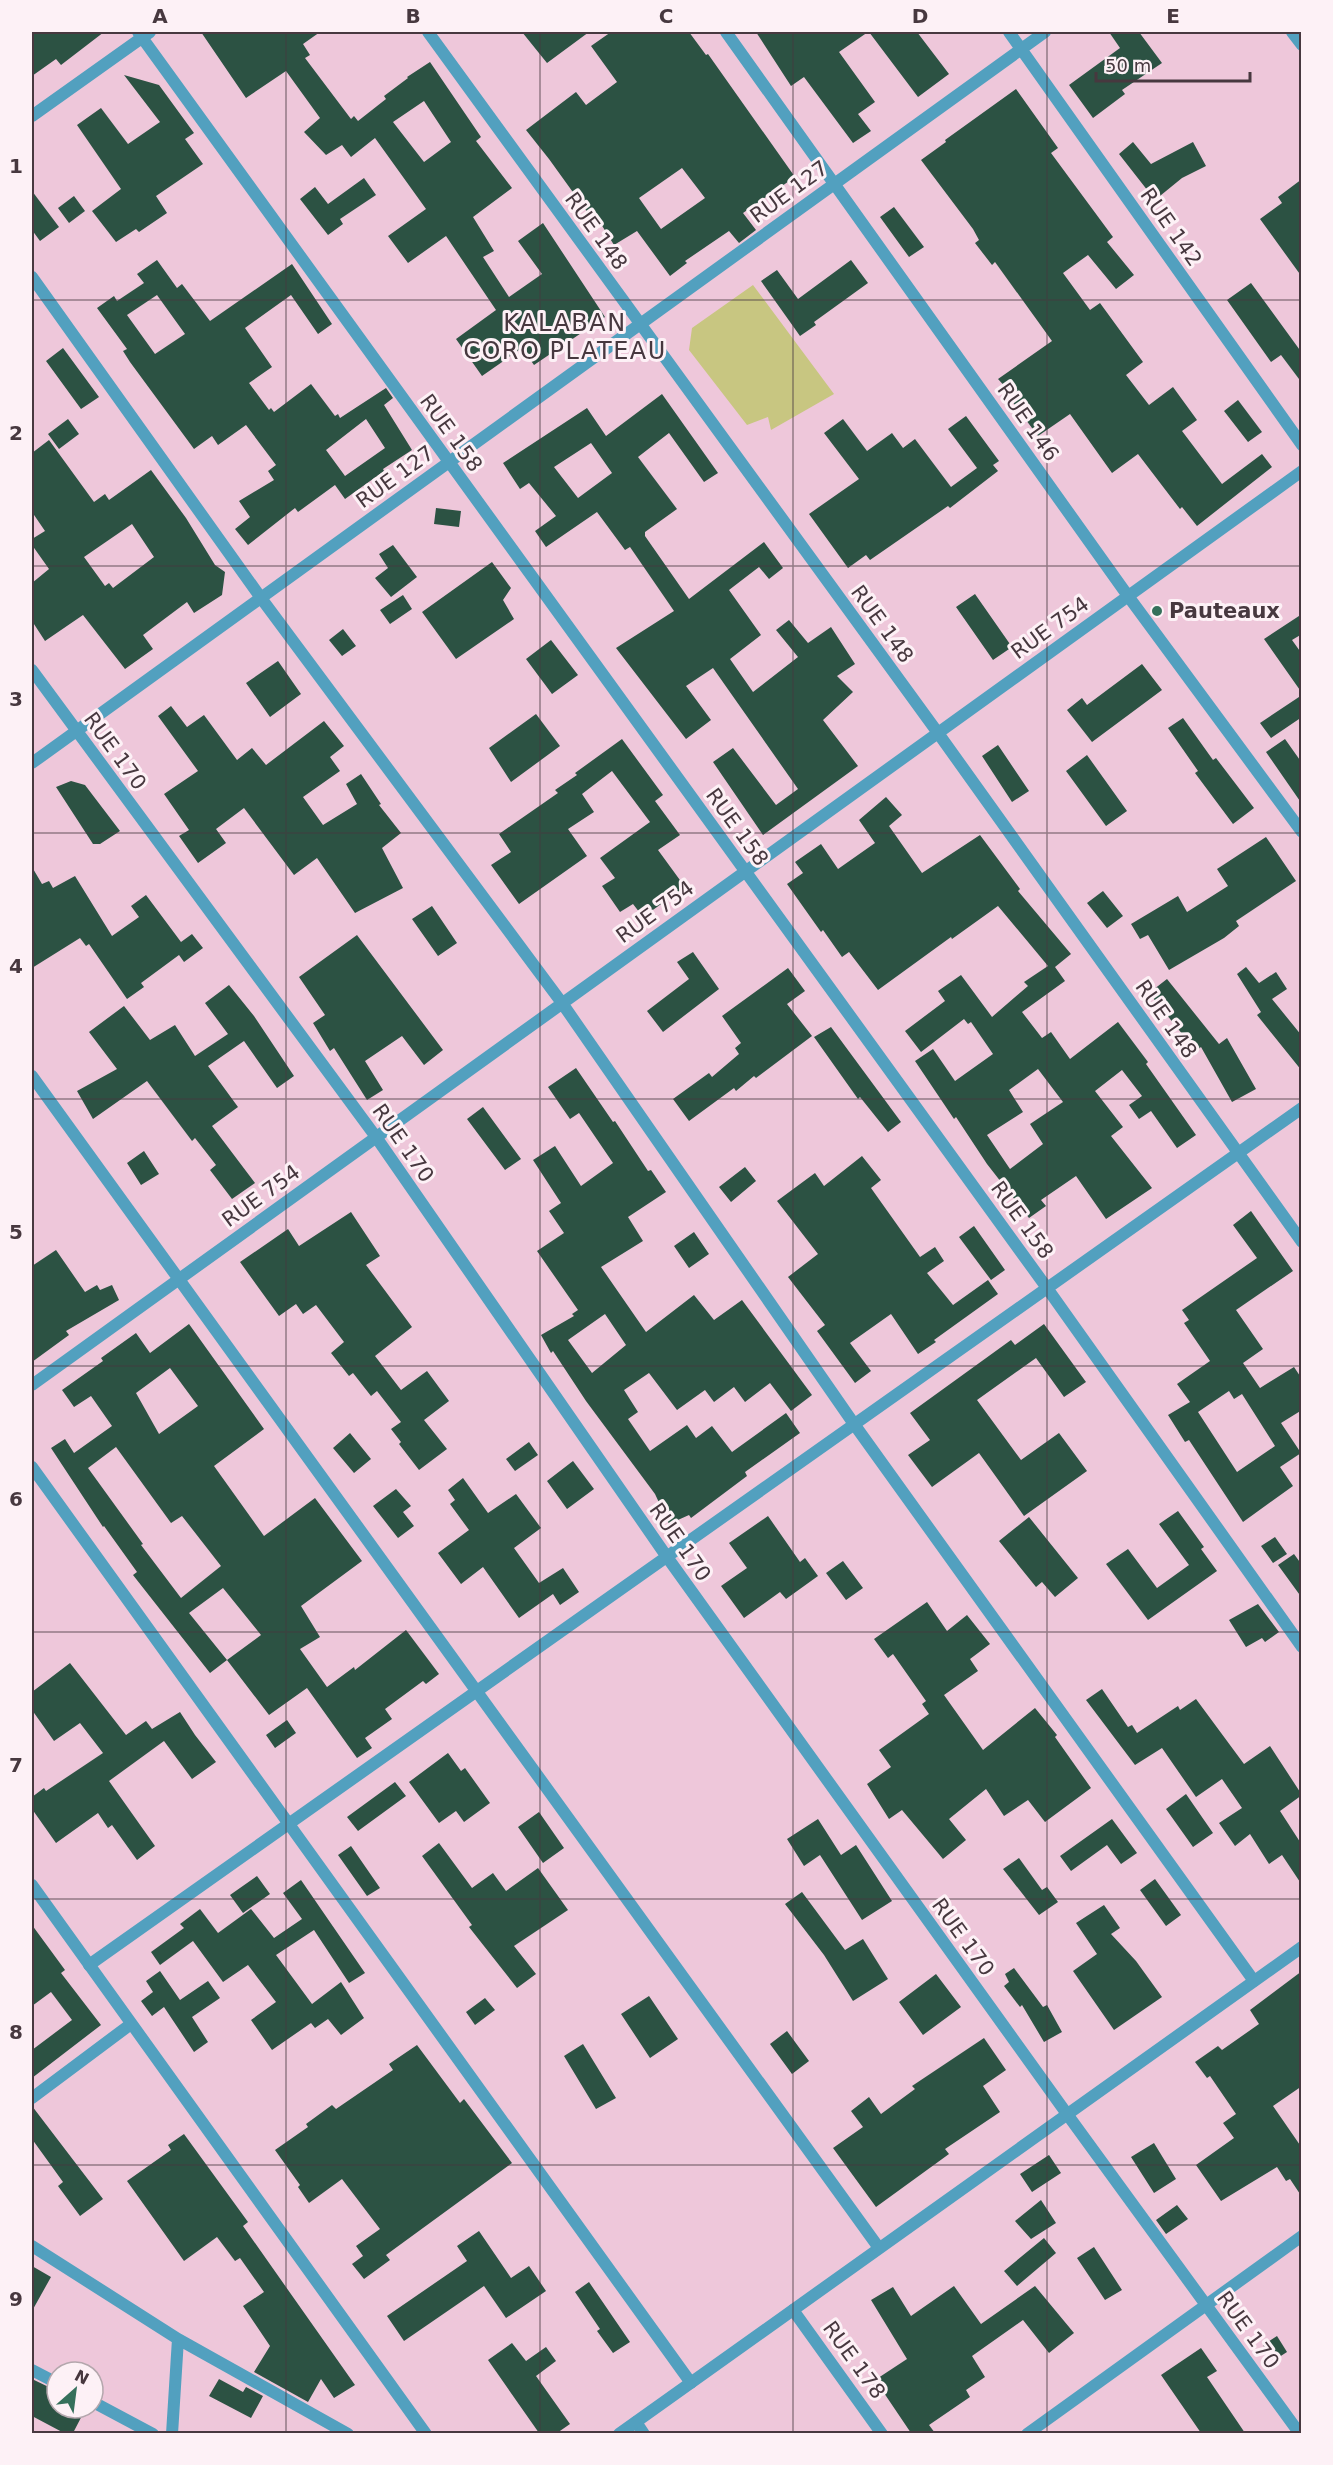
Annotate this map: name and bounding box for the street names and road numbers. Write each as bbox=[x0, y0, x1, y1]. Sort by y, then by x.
street label: RUE 127 bbox=[746, 156, 832, 228]
street label: RUE 142 bbox=[1135, 183, 1207, 271]
street label: RUE 148 bbox=[560, 188, 632, 274]
street label: RUE 146 bbox=[992, 378, 1064, 466]
street label: RUE 158 bbox=[415, 390, 487, 476]
street label: RUE 127 bbox=[352, 441, 438, 513]
street label: RUE 148 bbox=[846, 581, 918, 667]
street label: RUE 754 bbox=[1007, 592, 1093, 664]
street label: RUE 170 bbox=[79, 708, 151, 794]
street label: RUE 158 bbox=[701, 784, 773, 870]
street label: RUE 754 bbox=[612, 876, 698, 948]
street label: RUE 148 bbox=[1130, 975, 1202, 1063]
street label: RUE 170 bbox=[367, 1099, 439, 1187]
street label: RUE 754 bbox=[218, 1160, 304, 1232]
street label: RUE 158 bbox=[986, 1177, 1058, 1263]
street label: RUE 170 bbox=[644, 1498, 716, 1586]
street label: RUE 170 bbox=[927, 1894, 999, 1980]
street label: RUE 170 bbox=[1212, 2287, 1284, 2373]
street label: RUE 178 bbox=[818, 2317, 890, 2403]

